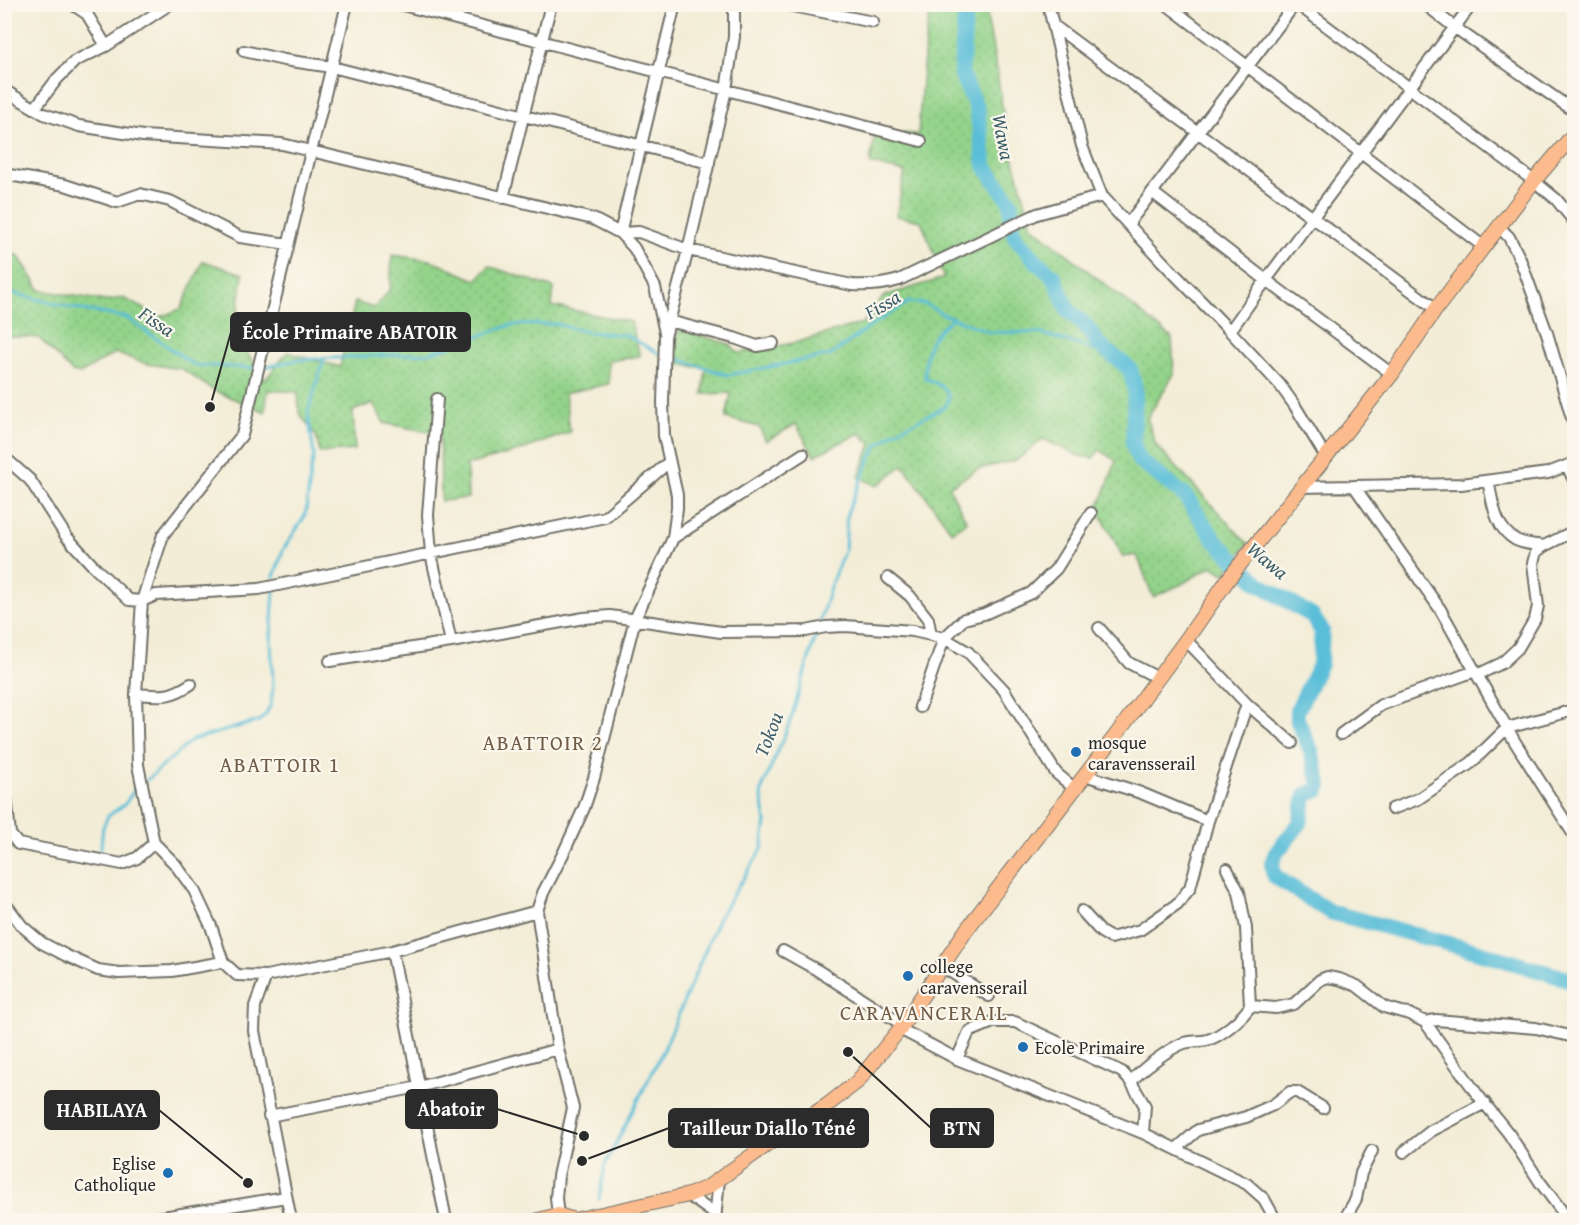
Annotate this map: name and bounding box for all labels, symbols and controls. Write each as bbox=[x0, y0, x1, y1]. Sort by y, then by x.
water label: Wawa bbox=[985, 112, 1023, 163]
water label: Fissa bbox=[858, 281, 906, 327]
water label: Fissa bbox=[132, 298, 181, 344]
callout: École Primaire ABATOIR bbox=[231, 313, 470, 351]
text: École Primaire ABATOIR bbox=[242, 317, 458, 346]
water label: Wawa bbox=[1241, 534, 1296, 586]
water label: Tokou bbox=[746, 707, 790, 761]
district label: ABATTOIR 2 bbox=[483, 727, 603, 758]
place label: mosque caravensserail bbox=[1088, 729, 1196, 777]
marker: mosque caravensserail bbox=[1069, 745, 1083, 759]
district label: ABATTOIR 1 bbox=[220, 749, 340, 780]
place label: college caravensserail bbox=[920, 953, 1028, 1001]
marker: college caravensserail bbox=[901, 969, 915, 983]
district label: CARAVANCERAIL bbox=[840, 997, 1008, 1028]
place label: Ecole Primaire bbox=[1035, 1034, 1145, 1061]
marker: Ecole Primaire bbox=[1016, 1040, 1030, 1054]
callout: Abatoir bbox=[406, 1090, 497, 1128]
callout: HABILAYA bbox=[45, 1091, 159, 1129]
text: Abatoir bbox=[417, 1094, 485, 1123]
text: HABILAYA bbox=[57, 1095, 148, 1124]
callout: Tailleur Diallo Téné bbox=[669, 1109, 868, 1147]
callout: BTN bbox=[931, 1109, 993, 1147]
text: Tailleur Diallo Téné bbox=[681, 1113, 856, 1142]
text: BTN bbox=[943, 1113, 981, 1142]
place label: Eglise Catholique bbox=[74, 1150, 156, 1198]
marker: Eglise Catholique bbox=[161, 1166, 175, 1180]

